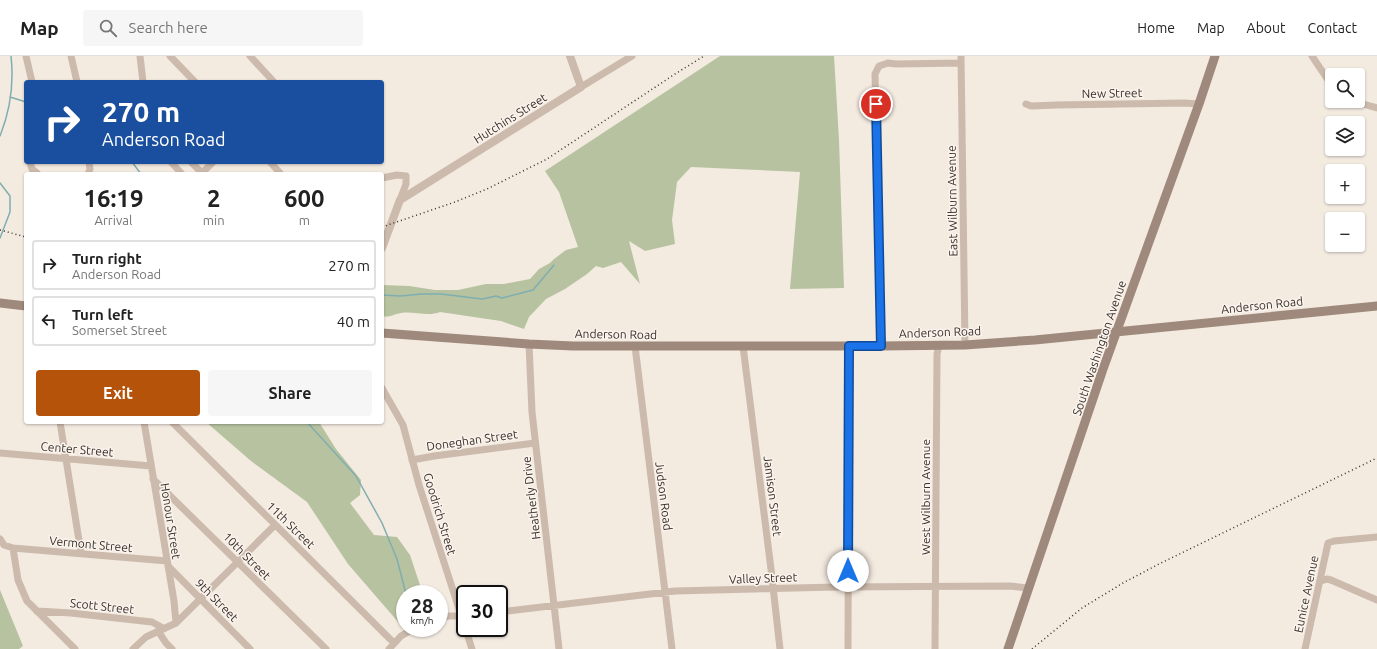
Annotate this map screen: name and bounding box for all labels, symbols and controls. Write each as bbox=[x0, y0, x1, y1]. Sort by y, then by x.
search box bbox=[83, 10, 363, 46]
text: Map bbox=[20, 17, 59, 39]
icon: search bbox=[97, 17, 119, 39]
text: Search here bbox=[129, 19, 208, 36]
text: Home bbox=[1137, 20, 1175, 36]
text: Map bbox=[1197, 20, 1225, 36]
text: About bbox=[1247, 20, 1286, 36]
text: Contact bbox=[1308, 20, 1357, 36]
map controls bbox=[1325, 68, 1365, 252]
button: search bbox=[1325, 68, 1365, 108]
street label: New Street bbox=[1082, 86, 1143, 100]
pin bbox=[859, 87, 893, 121]
street label: Hutchins Street bbox=[471, 90, 549, 146]
icon: arrive bbox=[865, 93, 887, 115]
icon: right bbox=[36, 96, 88, 148]
text: 270 m bbox=[102, 96, 180, 127]
button: layers bbox=[1325, 116, 1365, 156]
text: Anderson Road bbox=[102, 129, 226, 149]
street label: East Wilburn Avenue bbox=[945, 145, 959, 257]
button: + bbox=[1325, 164, 1365, 204]
text: 16:19 bbox=[83, 185, 143, 212]
text: 2 bbox=[207, 185, 220, 212]
text: 600 bbox=[284, 185, 325, 212]
button: − bbox=[1325, 212, 1365, 252]
text: Arrival bbox=[94, 213, 132, 227]
text: min bbox=[203, 213, 225, 227]
text: m bbox=[299, 213, 310, 227]
text: Turn right bbox=[72, 250, 142, 267]
icon: right bbox=[38, 254, 60, 276]
text: 270 m bbox=[328, 257, 370, 274]
text: Anderson Road bbox=[72, 267, 161, 281]
street label: South Washington Avenue bbox=[1070, 279, 1128, 417]
street label: Anderson Road bbox=[1220, 294, 1304, 316]
text: Turn left bbox=[72, 306, 133, 323]
icon: left bbox=[38, 310, 60, 332]
text: 40 m bbox=[337, 313, 370, 330]
text: Somerset Street bbox=[72, 323, 167, 337]
street label: Anderson Road bbox=[899, 324, 981, 340]
street label: Anderson Road bbox=[575, 327, 657, 341]
button: Exit bbox=[36, 370, 200, 416]
button: Share bbox=[208, 370, 372, 416]
street label: Doneghan Street bbox=[426, 427, 519, 453]
street label: Center Street bbox=[40, 439, 114, 459]
street label: West Wilburn Avenue bbox=[919, 439, 932, 555]
street label: Jamison Street bbox=[762, 455, 784, 537]
street label: Heatherly Drive bbox=[519, 456, 543, 540]
street label: Judson Road bbox=[653, 461, 675, 531]
street label: Goodrich Street bbox=[421, 471, 459, 557]
street label: Honour Street bbox=[159, 482, 183, 560]
street label: 11th Street bbox=[264, 499, 318, 551]
street label: 10th Street bbox=[221, 530, 273, 582]
street label: Vermont Street bbox=[49, 534, 133, 554]
position arrow bbox=[827, 550, 869, 592]
street label: Eunice Avenue bbox=[1291, 554, 1321, 634]
street label: Valley Street bbox=[729, 570, 798, 586]
street label: 9th Street bbox=[193, 576, 241, 624]
speed limit sign: 30 bbox=[456, 585, 508, 637]
text: 28 bbox=[411, 594, 433, 617]
street label: Scott Street bbox=[69, 596, 135, 616]
text: km/h bbox=[410, 615, 434, 626]

